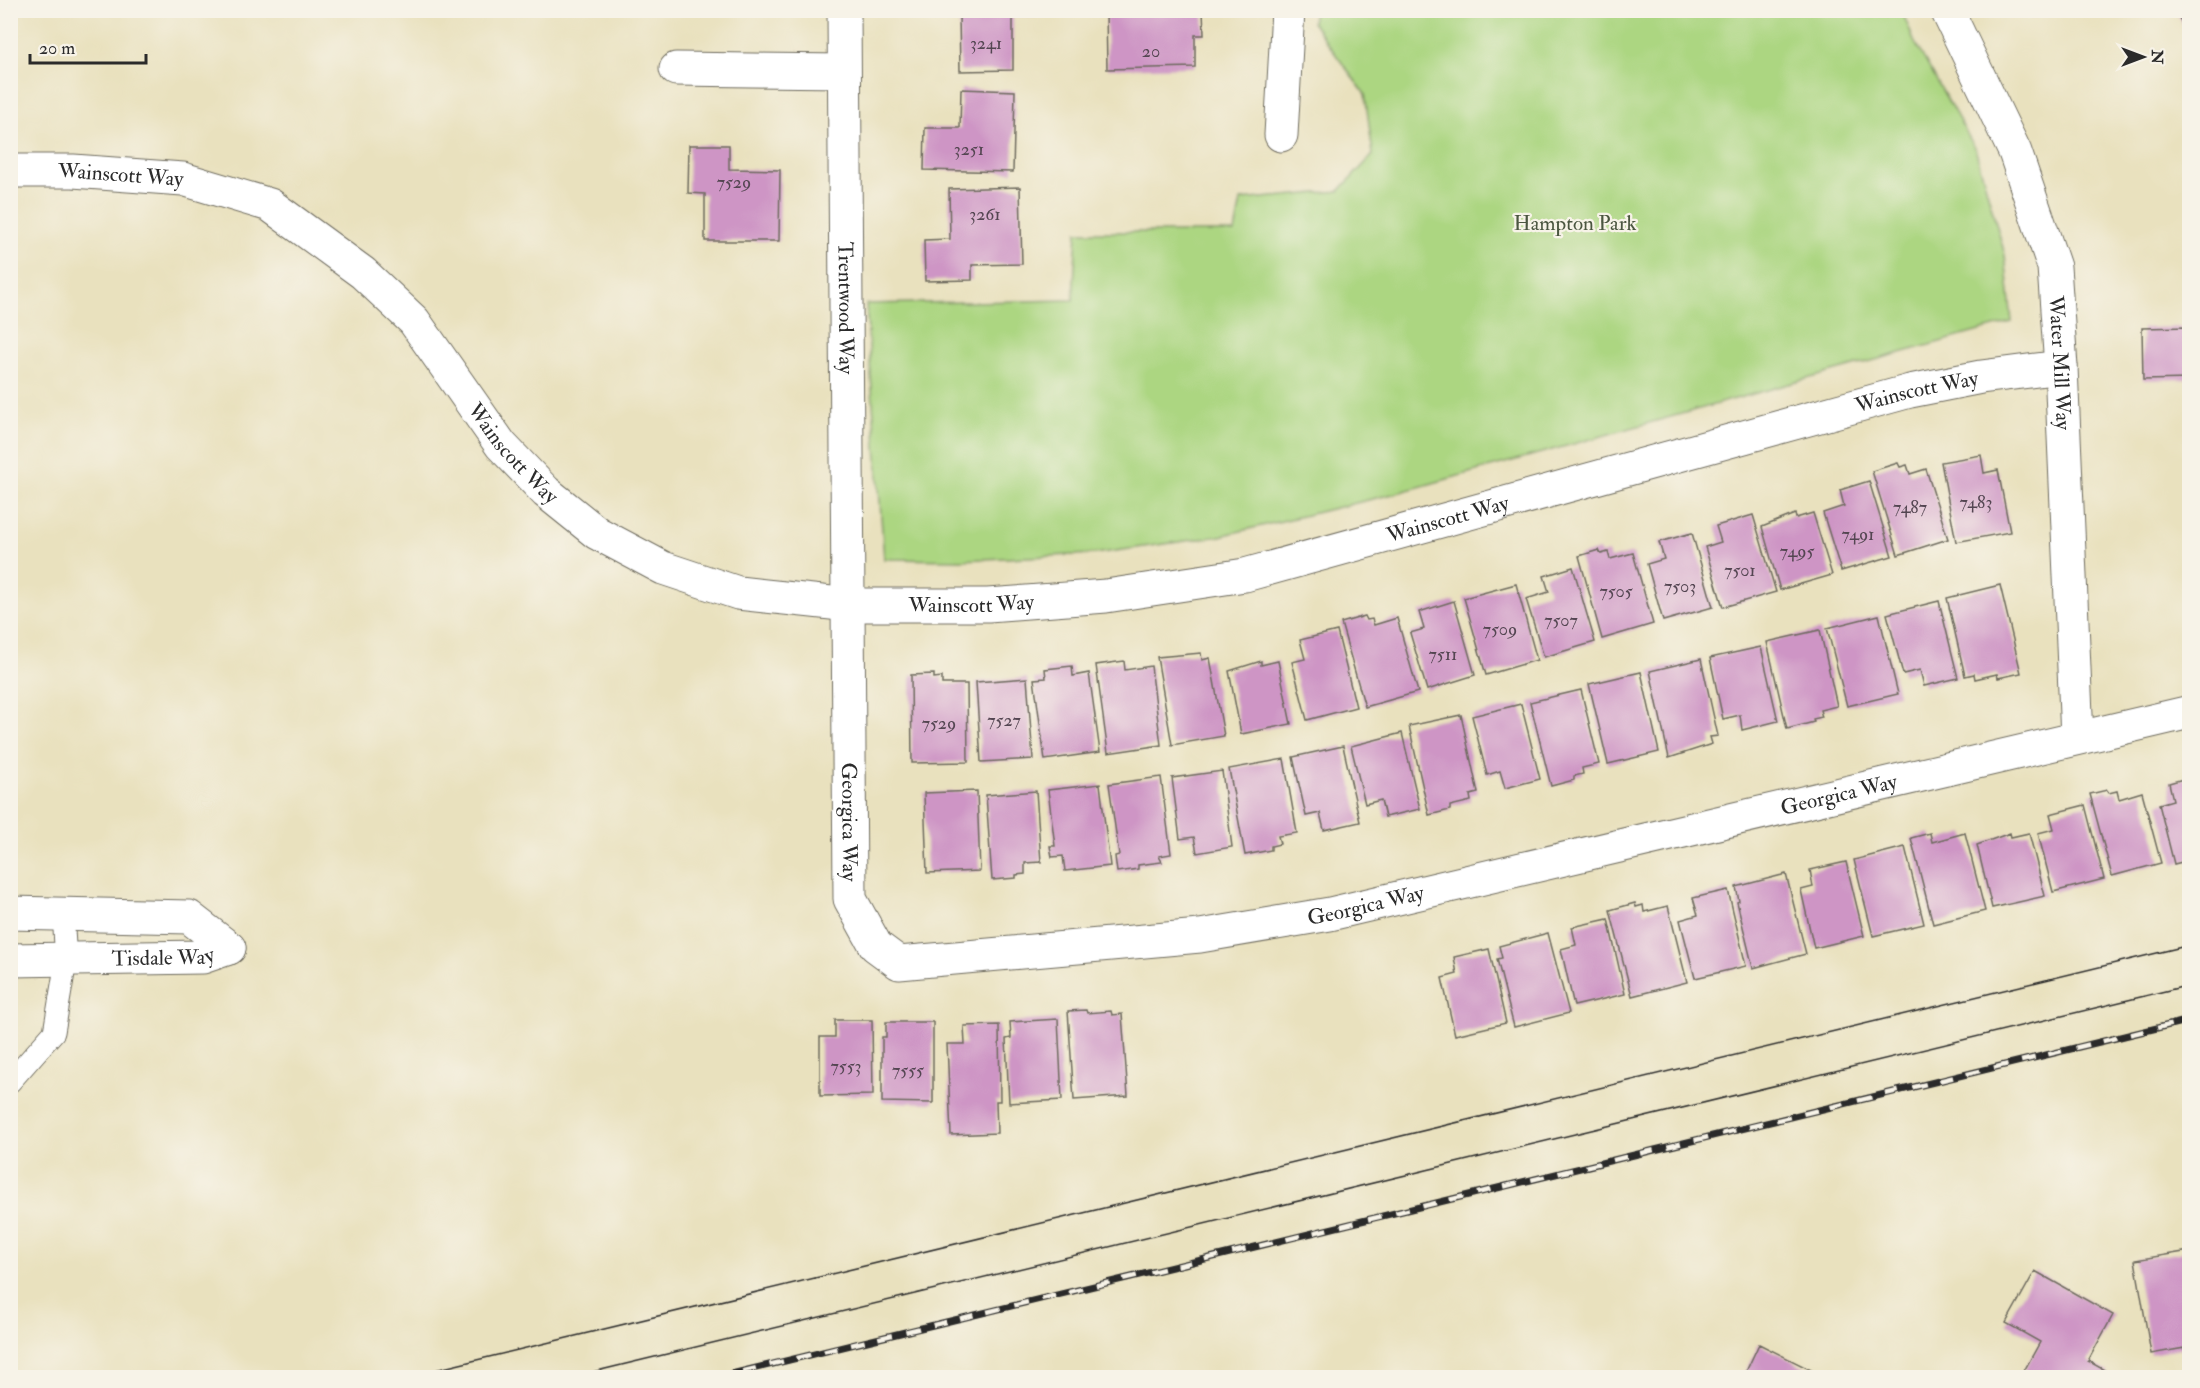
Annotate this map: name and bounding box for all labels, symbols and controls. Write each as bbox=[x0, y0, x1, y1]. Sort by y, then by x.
scale bar bbox=[30, 27, 146, 65]
north arrow bbox=[2113, 27, 2173, 87]
house number: 3241 bbox=[970, 32, 1002, 55]
text: 20 m bbox=[39, 37, 75, 60]
house number: 20 bbox=[1142, 40, 1160, 63]
text: N bbox=[2147, 49, 2167, 65]
house number: 3251 bbox=[954, 138, 984, 161]
street label: Wainscott Way bbox=[57, 158, 185, 193]
house number: 7529 bbox=[717, 171, 751, 194]
house number: 3261 bbox=[969, 203, 1001, 226]
park label: Hampton Park bbox=[1513, 210, 1637, 237]
street label: Trentwood Way bbox=[832, 242, 859, 375]
street label: Water Mill Way bbox=[2042, 294, 2077, 431]
street label: Wainscott Way bbox=[1851, 365, 1981, 420]
street label: Wainscott Way bbox=[461, 397, 564, 511]
street label: Wainscott Way bbox=[1383, 489, 1513, 549]
house number: 7483 bbox=[1960, 491, 1992, 514]
house number: 7487 bbox=[1893, 496, 1927, 519]
house number: 7491 bbox=[1841, 523, 1875, 546]
house number: 7495 bbox=[1780, 540, 1814, 563]
house number: 7501 bbox=[1724, 559, 1756, 582]
house number: 7503 bbox=[1664, 575, 1696, 598]
house number: 7505 bbox=[1599, 580, 1633, 603]
street label: Wainscott Way bbox=[907, 588, 1036, 619]
house number: 7507 bbox=[1544, 609, 1578, 632]
house number: 7509 bbox=[1483, 618, 1517, 641]
house number: 7511 bbox=[1428, 643, 1458, 666]
house number: 7527 bbox=[987, 709, 1021, 732]
house number: 7529 bbox=[922, 712, 956, 735]
street label: Georgica Way bbox=[835, 762, 863, 882]
street label: Georgica Way bbox=[1778, 768, 1901, 822]
street label: Georgica Way bbox=[1305, 879, 1427, 932]
street label: Tisdale Way bbox=[111, 941, 219, 972]
house number: 7553 bbox=[831, 1055, 862, 1078]
house number: 7555 bbox=[892, 1059, 924, 1082]

